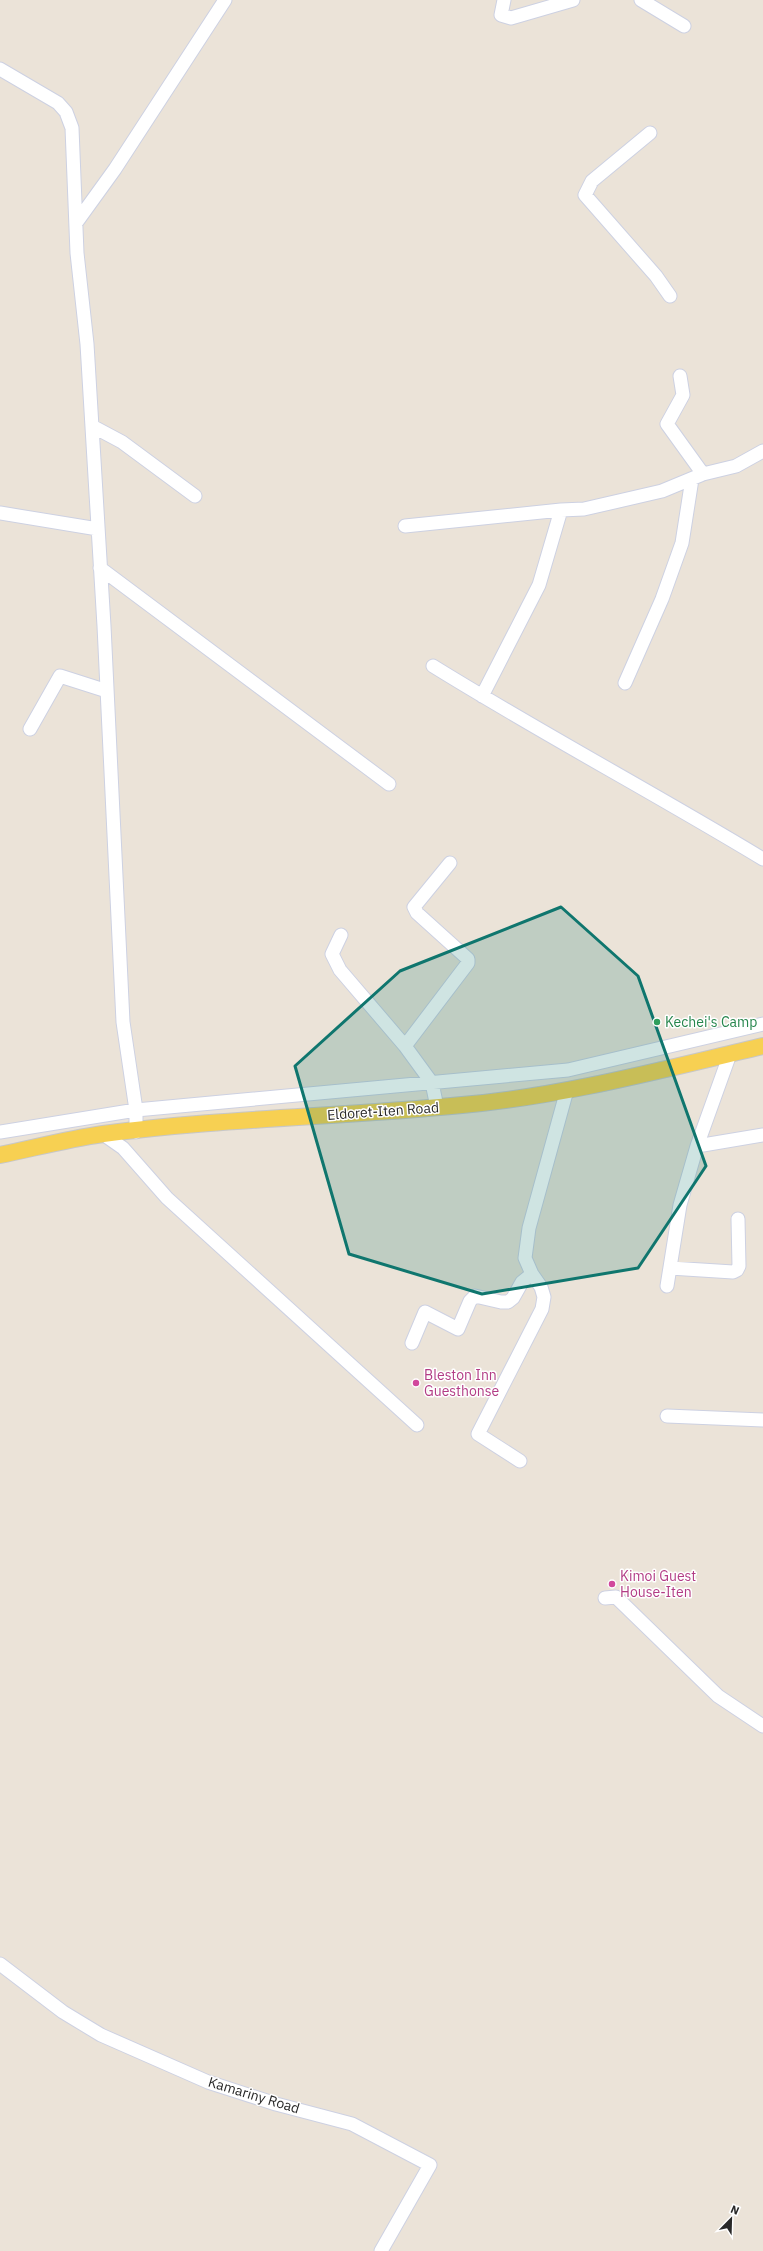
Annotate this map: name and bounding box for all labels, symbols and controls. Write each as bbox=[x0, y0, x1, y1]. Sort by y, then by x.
place label: Kechei's Camp bbox=[665, 1013, 757, 1031]
marker: Kechei's Camp bbox=[652, 1017, 662, 1027]
street label: Eldoret-Iten Road bbox=[326, 1098, 440, 1124]
place label: Bleston Inn Guesthonse bbox=[424, 1366, 500, 1400]
marker: Bleston Inn Guesthonse bbox=[411, 1378, 421, 1388]
place label: Kimoi Guest House-Iten bbox=[620, 1567, 696, 1601]
marker: Kimoi Guest House-Iten bbox=[607, 1579, 617, 1589]
street label: Kamariny Road bbox=[206, 2073, 302, 2117]
north arrow bbox=[711, 2199, 751, 2239]
text: N bbox=[729, 2202, 741, 2218]

